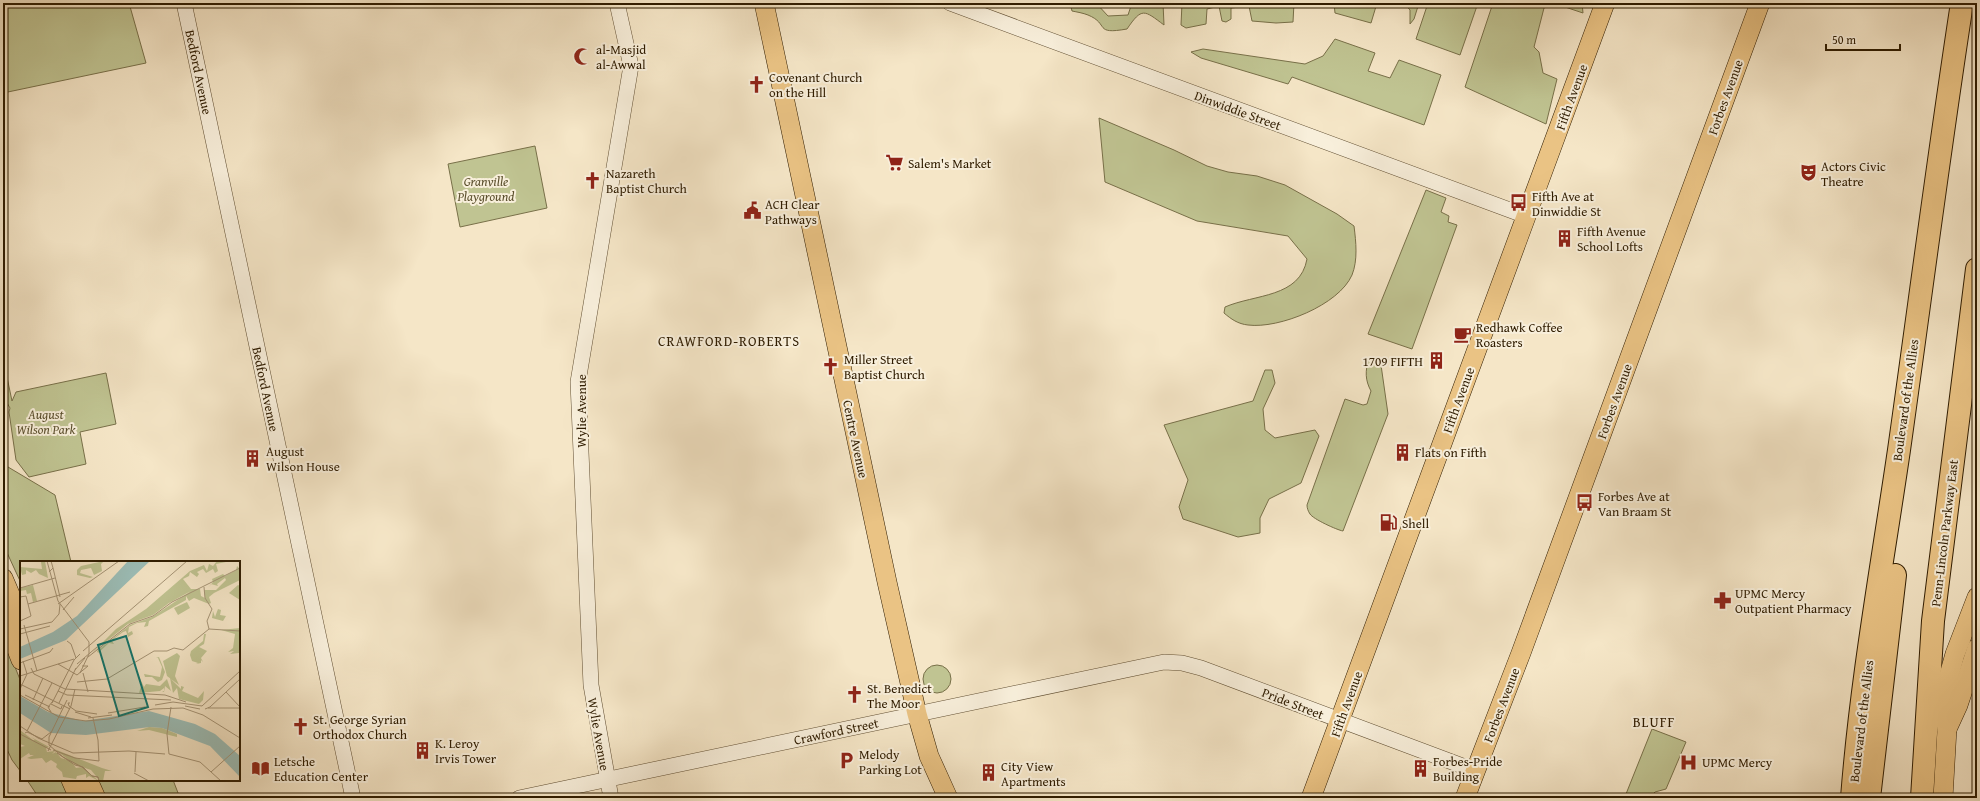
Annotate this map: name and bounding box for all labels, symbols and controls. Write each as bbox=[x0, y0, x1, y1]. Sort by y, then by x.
scale bar bbox=[1826, 26, 1900, 52]
street label: Bedford Avenue bbox=[180, 28, 217, 116]
text: 50 m bbox=[1832, 31, 1856, 48]
place label: al-Masjid al-Awwal bbox=[596, 40, 646, 74]
mosque icon: al-Masjid al-Awwal bbox=[573, 46, 593, 66]
street label: Forbes Avenue bbox=[1703, 57, 1748, 137]
street label: Fifth Avenue bbox=[1551, 62, 1592, 133]
place label: Covenant Church on the Hill bbox=[769, 68, 863, 102]
church icon: Covenant Church on the Hill bbox=[746, 74, 766, 94]
street label: Dinwiddie Street bbox=[1192, 86, 1284, 135]
supermarket icon: Salem's Market bbox=[885, 153, 905, 173]
place label: Salem's Market bbox=[908, 154, 992, 173]
place label: Actors Civic Theatre bbox=[1821, 157, 1886, 191]
theatre icon: Actors Civic Theatre bbox=[1798, 163, 1818, 183]
place label: Nazareth Baptist Church bbox=[606, 164, 688, 198]
church icon: Nazareth Baptist Church bbox=[583, 170, 603, 190]
park label: Granville Playground bbox=[456, 172, 515, 206]
place label: Fifth Ave at Dinwiddie St bbox=[1532, 187, 1602, 221]
bus stop icon: Fifth Ave at Dinwiddie St bbox=[1509, 193, 1529, 213]
place label: ACH Clear Pathways bbox=[765, 195, 820, 229]
public building icon: ACH Clear Pathways bbox=[742, 201, 762, 221]
place label: Fifth Avenue School Lofts bbox=[1577, 222, 1646, 256]
building icon: Fifth Avenue School Lofts bbox=[1554, 228, 1574, 248]
place label: Redhawk Coffee Roasters bbox=[1476, 318, 1563, 352]
cafe icon: Redhawk Coffee Roasters bbox=[1453, 324, 1473, 344]
district label: CRAWFORD-ROBERTS bbox=[658, 331, 800, 351]
street label: Boulevard of the Allies bbox=[1888, 338, 1923, 462]
street label: Bedford Avenue bbox=[247, 345, 284, 433]
place label: Miller Street Baptist Church bbox=[844, 350, 926, 384]
building icon: 1709 FIFTH bbox=[1426, 351, 1446, 371]
place label: 1709 FIFTH bbox=[1363, 352, 1423, 371]
church icon: Miller Street Baptist Church bbox=[821, 356, 841, 376]
street label: Forbes Avenue bbox=[1592, 361, 1637, 441]
street label: Fifth Avenue bbox=[1438, 365, 1479, 436]
street label: Wylie Avenue bbox=[572, 374, 591, 448]
street label: Centre Avenue bbox=[838, 398, 873, 480]
park label: August Wilson Park bbox=[16, 405, 76, 439]
place label: August Wilson House bbox=[266, 442, 340, 476]
building icon: Flats on Fifth bbox=[1392, 442, 1412, 462]
place label: Flats on Fifth bbox=[1415, 443, 1487, 462]
building icon: August Wilson House bbox=[243, 448, 263, 468]
street label: Penn-Lincoln Parkway East bbox=[1926, 458, 1963, 608]
place label: Forbes Ave at Van Braam St bbox=[1598, 487, 1672, 521]
bus stop icon: Forbes Ave at Van Braam St bbox=[1575, 493, 1595, 513]
fuel station icon: Shell bbox=[1379, 513, 1399, 533]
place label: Shell bbox=[1402, 514, 1429, 533]
inset map bbox=[20, 561, 240, 781]
place label: UPMC Mercy Outpatient Pharmacy bbox=[1735, 584, 1852, 618]
pharmacy icon: UPMC Mercy Outpatient Pharmacy bbox=[1712, 590, 1732, 610]
street label: Boulevard of the Allies bbox=[1845, 659, 1878, 783]
street label: Forbes Avenue bbox=[1479, 665, 1524, 745]
street label: Fifth Avenue bbox=[1326, 669, 1367, 740]
place label: St. Benedict The Moor bbox=[867, 679, 932, 713]
street label: Pride Street bbox=[1259, 683, 1327, 724]
church icon: St. Benedict The Moor bbox=[844, 685, 864, 705]
street label: Wylie Avenue bbox=[583, 696, 614, 772]
place label: St. George Syrian Orthodox Church bbox=[313, 710, 408, 744]
district label: BLUFF bbox=[1633, 712, 1675, 732]
street label: Crawford Street bbox=[792, 713, 881, 750]
church icon: St. George Syrian Orthodox Church bbox=[290, 716, 310, 736]
place label: K. Leroy Irvis Tower bbox=[435, 734, 497, 768]
building icon: K. Leroy Irvis Tower bbox=[412, 740, 432, 760]
place label: Melody Parking Lot bbox=[859, 745, 922, 779]
parking icon: Melody Parking Lot bbox=[836, 751, 856, 771]
place label: Letsche Education Center bbox=[274, 752, 369, 786]
place label: Forbes-Pride Building bbox=[1433, 752, 1502, 786]
hospital icon: UPMC Mercy bbox=[1679, 752, 1699, 772]
place label: UPMC Mercy bbox=[1702, 753, 1773, 772]
place label: City View Apartments bbox=[1001, 757, 1066, 791]
library icon: Letsche Education Center bbox=[251, 758, 271, 778]
building icon: Forbes-Pride Building bbox=[1410, 758, 1430, 778]
building icon: City View Apartments bbox=[978, 763, 998, 783]

